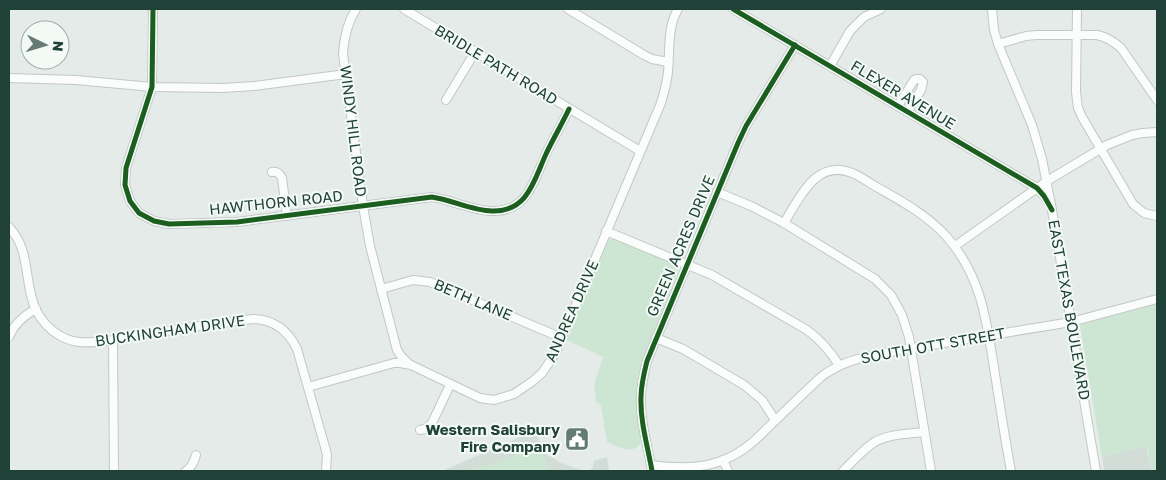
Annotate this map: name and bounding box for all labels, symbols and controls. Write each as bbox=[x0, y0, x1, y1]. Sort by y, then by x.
north arrow bbox=[20, 20, 70, 70]
street label: BRIDLE PATH ROAD bbox=[432, 20, 561, 108]
text: N bbox=[50, 40, 67, 52]
street label: FLEXER AVENUE bbox=[848, 56, 959, 133]
street label: WINDY HILL ROAD bbox=[337, 64, 371, 198]
street label: GREEN ACRES DRIVE bbox=[642, 172, 718, 319]
street label: HAWTHORN ROAD bbox=[208, 186, 344, 218]
street label: EAST TEXAS BOULEVARD bbox=[1045, 218, 1095, 401]
street label: ANDREA DRIVE bbox=[541, 257, 602, 364]
street label: BETH LANE bbox=[431, 275, 515, 324]
street label: BUCKINGHAM DRIVE bbox=[94, 311, 246, 349]
street label: SOUTH OTT STREET bbox=[859, 323, 1007, 367]
place label: Western Salisbury Fire Company bbox=[425, 420, 560, 455]
public building icon: Western Salisbury Fire Company bbox=[564, 426, 590, 452]

